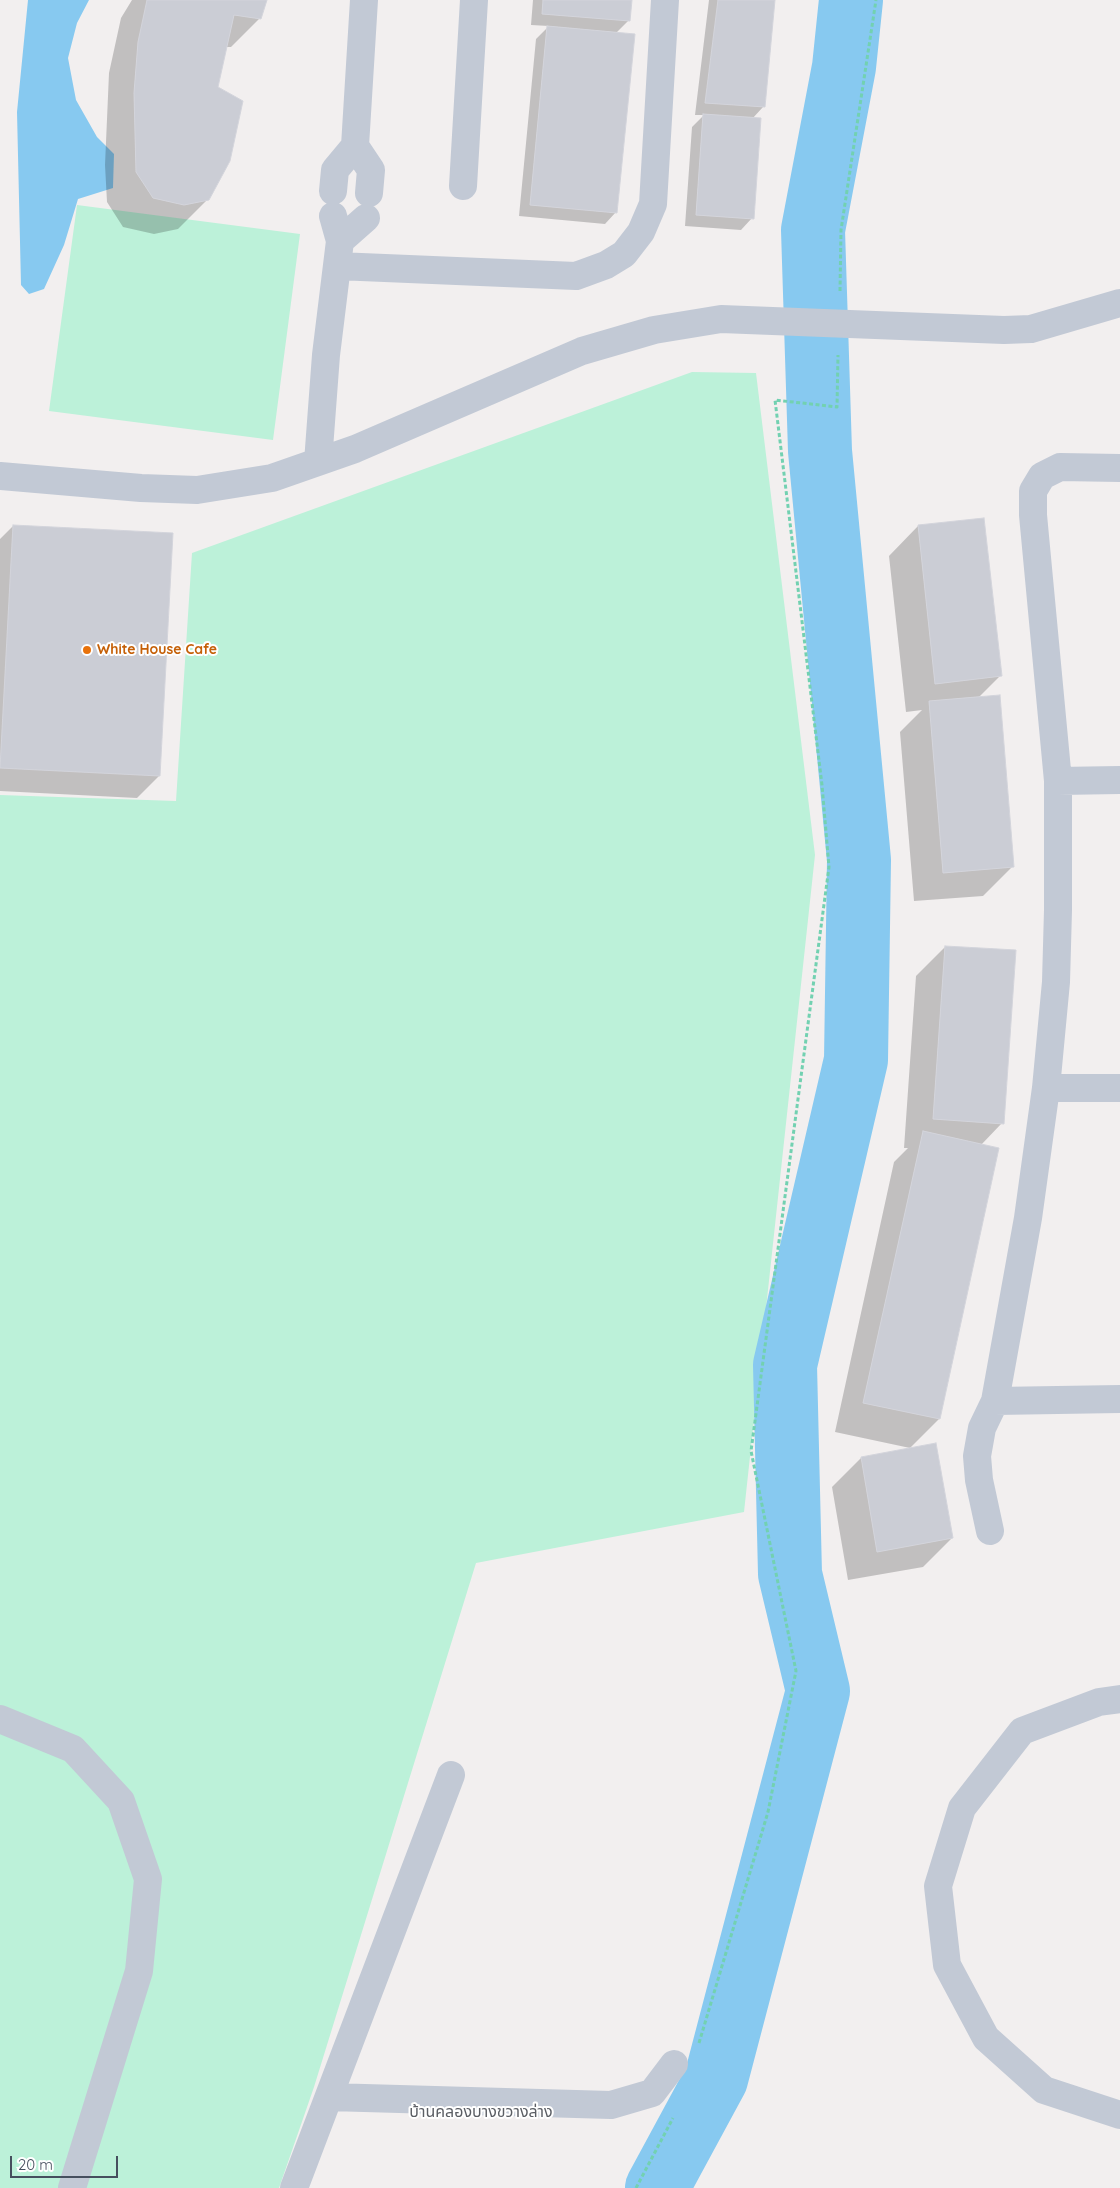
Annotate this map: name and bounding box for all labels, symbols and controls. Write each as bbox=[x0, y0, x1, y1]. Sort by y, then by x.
place label: White House Cafe bbox=[97, 642, 217, 658]
marker: White House Cafe bbox=[81, 644, 93, 656]
district label: บ้านคลองบางขวางล่าง bbox=[409, 2102, 553, 2122]
scale bar bbox=[12, 2146, 120, 2178]
text: 20 m bbox=[18, 2155, 53, 2174]

